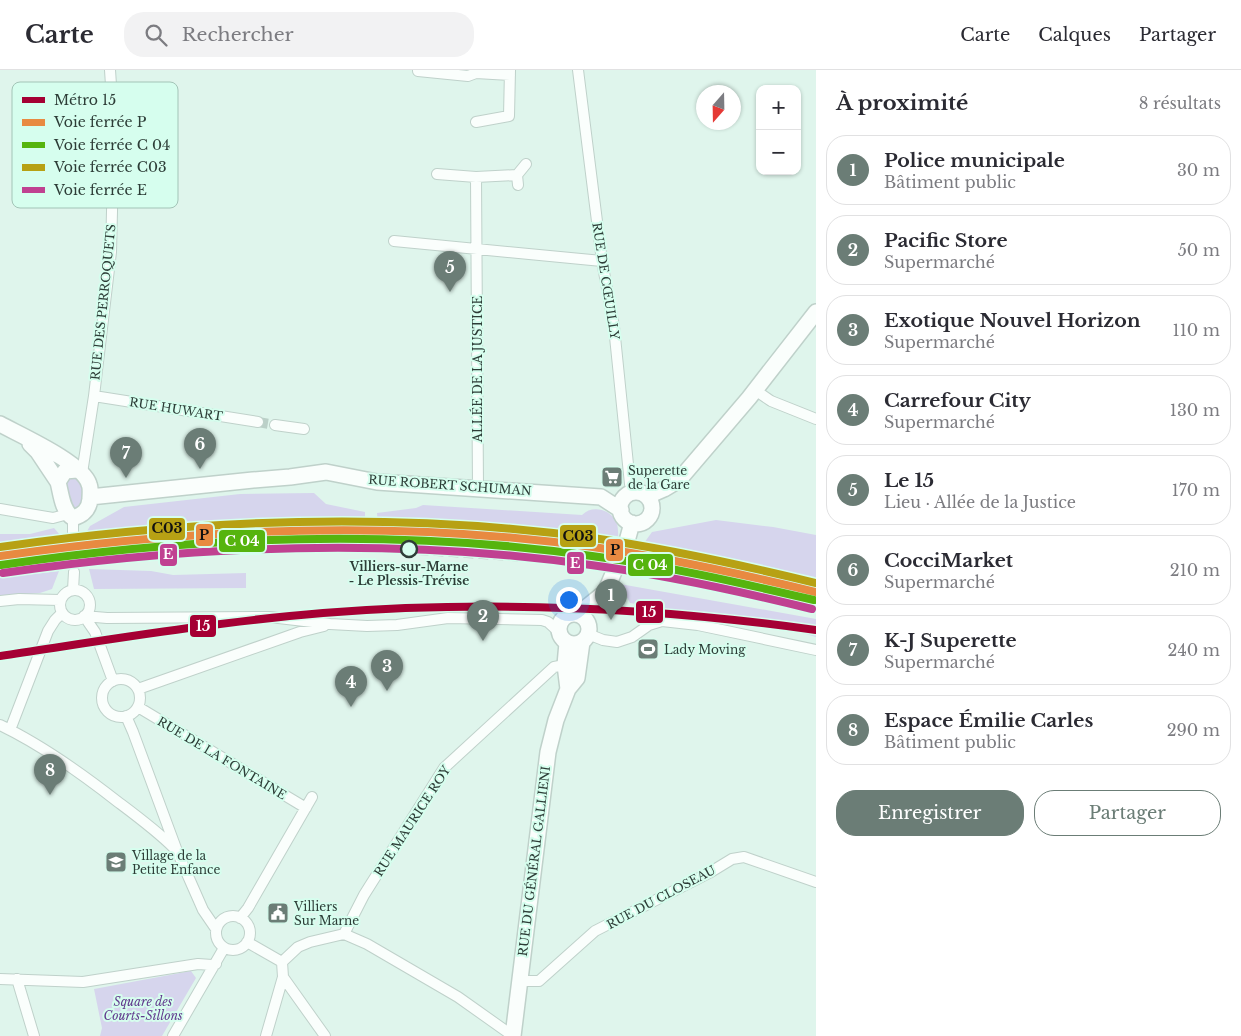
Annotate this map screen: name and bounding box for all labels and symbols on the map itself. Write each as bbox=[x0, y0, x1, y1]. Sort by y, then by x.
legend bbox=[12, 82, 178, 208]
north arrow bbox=[696, 85, 741, 130]
text: Métro 15 bbox=[54, 91, 116, 109]
text: Voie ferrée P bbox=[53, 113, 147, 131]
text: Voie ferrée C 04 bbox=[53, 136, 170, 154]
text: Voie ferrée C03 bbox=[53, 158, 167, 176]
text: Voie ferrée E bbox=[53, 181, 147, 199]
street label: RUE DE CŒUILLY bbox=[589, 221, 623, 341]
street label: RUE DES PERROQUETS bbox=[87, 223, 119, 381]
pin: 5 bbox=[434, 251, 466, 292]
street label: ALLÉE DE LA JUSTICE bbox=[469, 295, 485, 443]
street label: RUE HUWART bbox=[128, 394, 224, 424]
pin: 6 bbox=[184, 428, 216, 469]
pin: 7 bbox=[110, 437, 142, 478]
place label: Superette de la Gare bbox=[628, 463, 690, 492]
supermarket icon: Superette de la Gare bbox=[600, 465, 624, 489]
street label: RUE ROBERT SCHUMAN bbox=[368, 472, 532, 498]
line badge: C03 bbox=[148, 517, 186, 541]
text: C03 bbox=[151, 519, 183, 537]
line badge: P bbox=[195, 523, 214, 547]
line badge: C03 bbox=[559, 524, 597, 548]
text: P bbox=[199, 526, 209, 544]
text: C03 bbox=[562, 527, 594, 545]
line badge: C 04 bbox=[218, 529, 266, 553]
text: C 04 bbox=[224, 532, 260, 550]
line badge: P bbox=[605, 538, 624, 562]
marker: Villiers-sur-Marne - Le Plessis-Trévise bbox=[400, 540, 418, 558]
text: P bbox=[610, 541, 620, 559]
line badge: E bbox=[159, 543, 178, 567]
text: E bbox=[163, 545, 174, 563]
line badge: E bbox=[566, 551, 585, 575]
line badge: C 04 bbox=[627, 553, 674, 577]
text: E bbox=[570, 554, 581, 572]
text: C 04 bbox=[632, 556, 668, 574]
place label: Villiers-sur-Marne - Le Plessis-Trévise bbox=[349, 559, 469, 588]
pin: 1 bbox=[595, 579, 627, 620]
your location bbox=[556, 587, 582, 613]
pin: 2 bbox=[467, 600, 499, 641]
line badge: 15 bbox=[635, 600, 664, 624]
text: 15 bbox=[642, 603, 656, 621]
line badge: 15 bbox=[189, 614, 217, 638]
text: 15 bbox=[196, 617, 210, 635]
sports icon: Lady Moving bbox=[636, 637, 660, 661]
place label: Lady Moving bbox=[664, 642, 746, 657]
pin: 3 bbox=[371, 650, 403, 691]
pin: 4 bbox=[335, 666, 367, 707]
street label: RUE DE LA FONTAINE bbox=[155, 713, 289, 803]
pin: 8 bbox=[34, 754, 66, 795]
street label: RUE MAURICE ROY bbox=[371, 763, 453, 879]
street label: RUE DU GÉNÉRAL GALLIENI bbox=[514, 765, 553, 957]
place label: Village de la Petite Enfance bbox=[131, 848, 221, 877]
school or university icon: Village de la Petite Enfance bbox=[104, 850, 128, 874]
street label: RUE DU CLOSEAU bbox=[604, 862, 718, 932]
place label: Villiers Sur Marne bbox=[293, 899, 359, 928]
public building icon: Villiers Sur Marne bbox=[266, 901, 290, 925]
park label: Square des Courts-Sillons bbox=[103, 994, 183, 1023]

